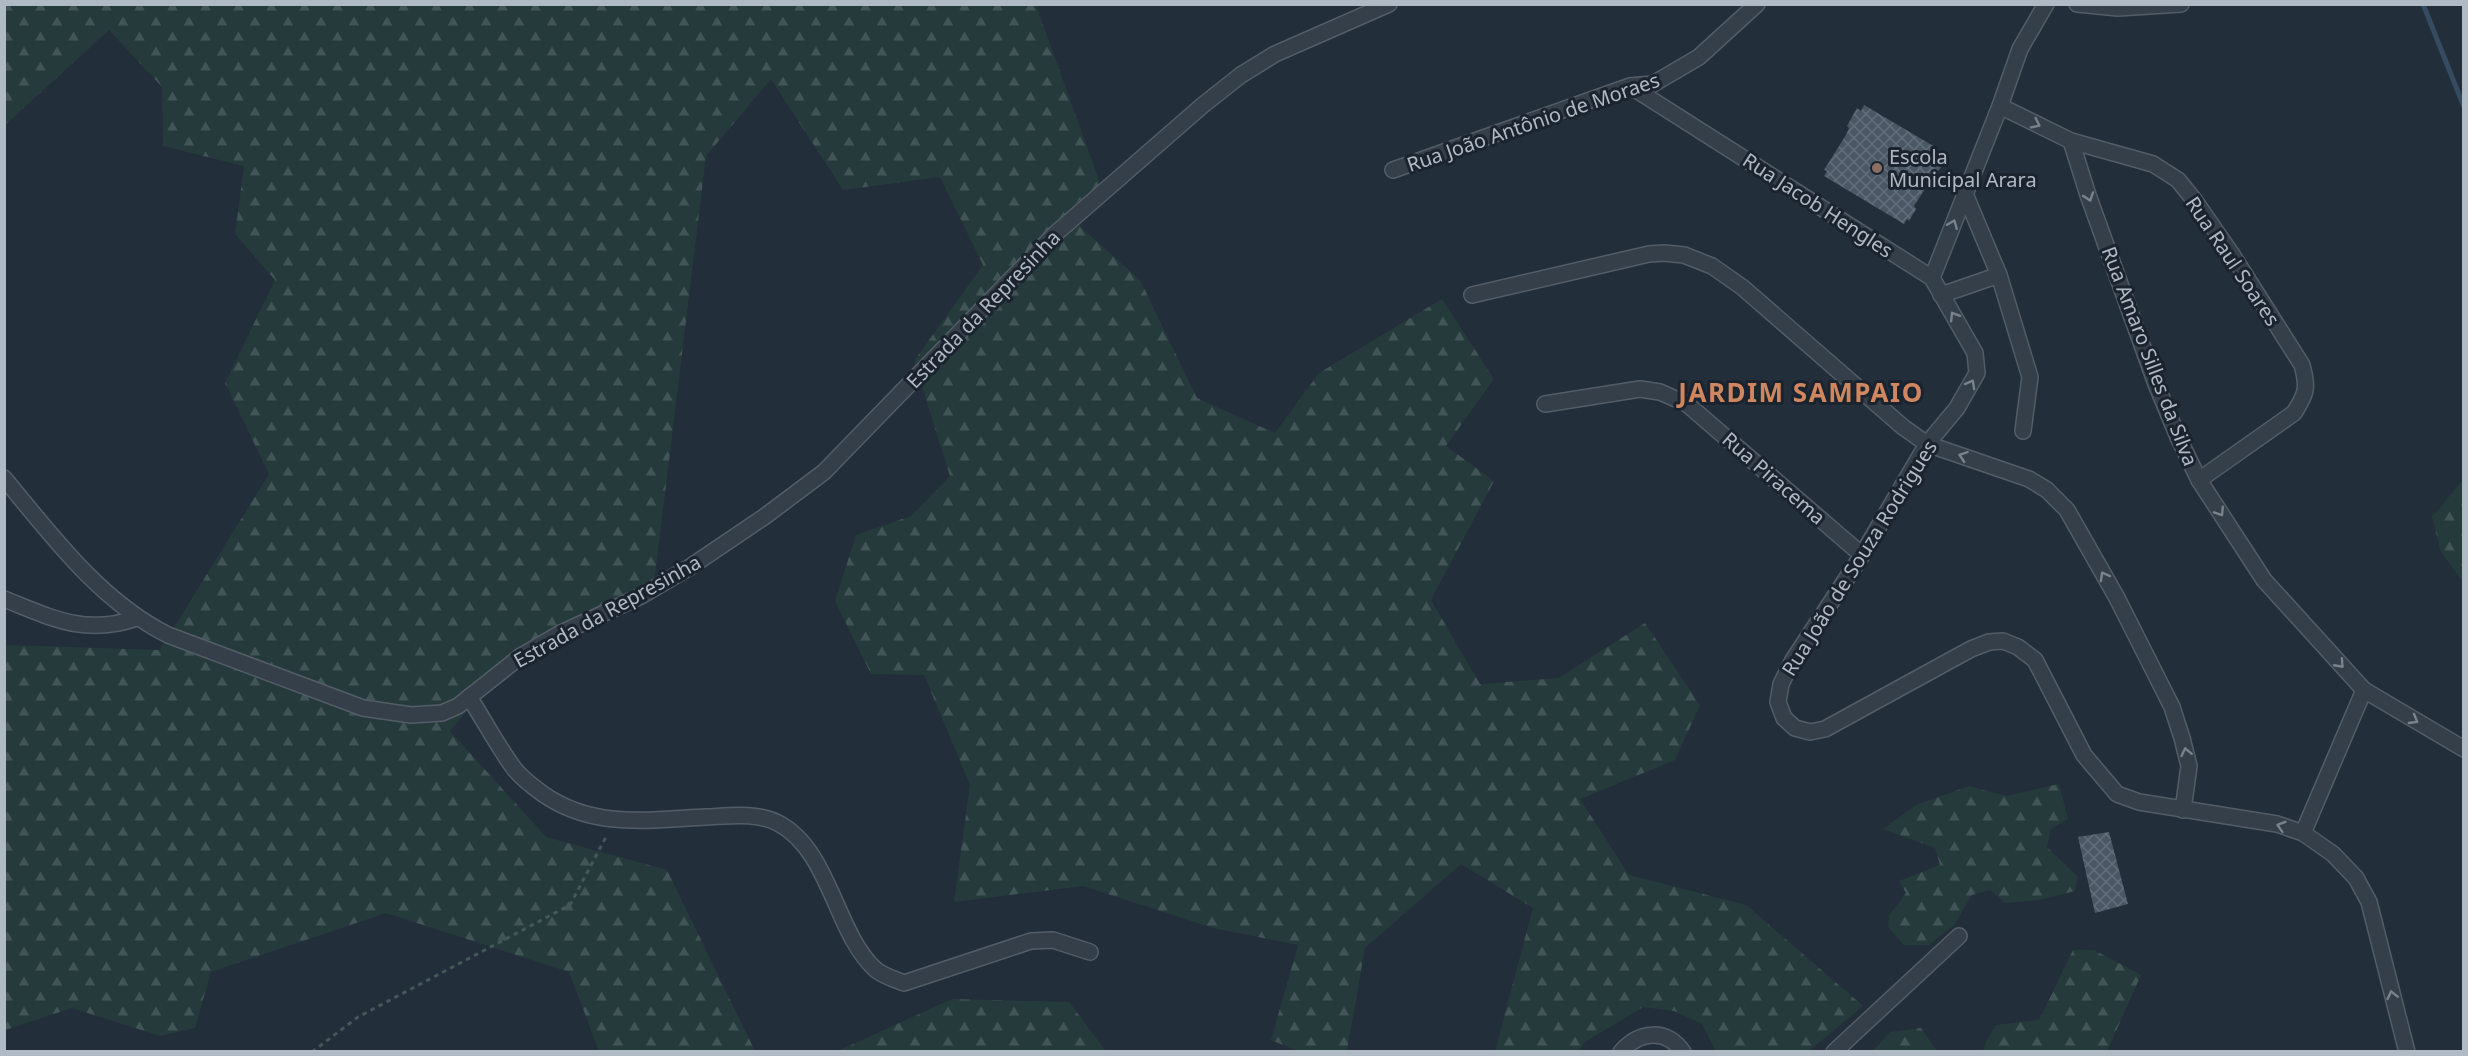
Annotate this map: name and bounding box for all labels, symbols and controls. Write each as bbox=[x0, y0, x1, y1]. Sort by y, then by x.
street label: Rua João Antônio de Moraes bbox=[1403, 66, 1663, 178]
one-way arrow bbox=[2029, 116, 2040, 128]
place label: Escola Municipal Arara bbox=[1889, 143, 2037, 193]
street label: Rua Jacob Hengles bbox=[1738, 146, 1898, 264]
marker: Escola Municipal Arara bbox=[1870, 161, 1884, 175]
one-way arrow bbox=[2082, 191, 2094, 202]
street label: Rua Raul Soares bbox=[2180, 191, 2286, 331]
one-way arrow bbox=[1946, 219, 1959, 230]
street label: Estrada da Represinha bbox=[900, 224, 1066, 394]
street label: Rua Amaro Silles da Silva bbox=[2096, 242, 2204, 470]
one-way arrow bbox=[1949, 312, 1961, 322]
district label: JARDIM SAMPAIO bbox=[1676, 374, 1924, 410]
one-way arrow bbox=[1963, 380, 1975, 390]
street label: Rua Piracema bbox=[1717, 426, 1831, 530]
street label: Rua João de Souza Rodrigues bbox=[1775, 435, 1943, 681]
one-way arrow bbox=[1958, 451, 1969, 463]
one-way arrow bbox=[2213, 505, 2224, 516]
street label: Estrada da Represinha bbox=[508, 548, 706, 674]
one-way arrow bbox=[2100, 572, 2112, 582]
one-way arrow bbox=[2333, 657, 2344, 668]
one-way arrow bbox=[2408, 712, 2418, 724]
one-way arrow bbox=[2180, 748, 2193, 758]
one-way arrow bbox=[2276, 820, 2287, 833]
one-way arrow bbox=[2387, 990, 2400, 1000]

